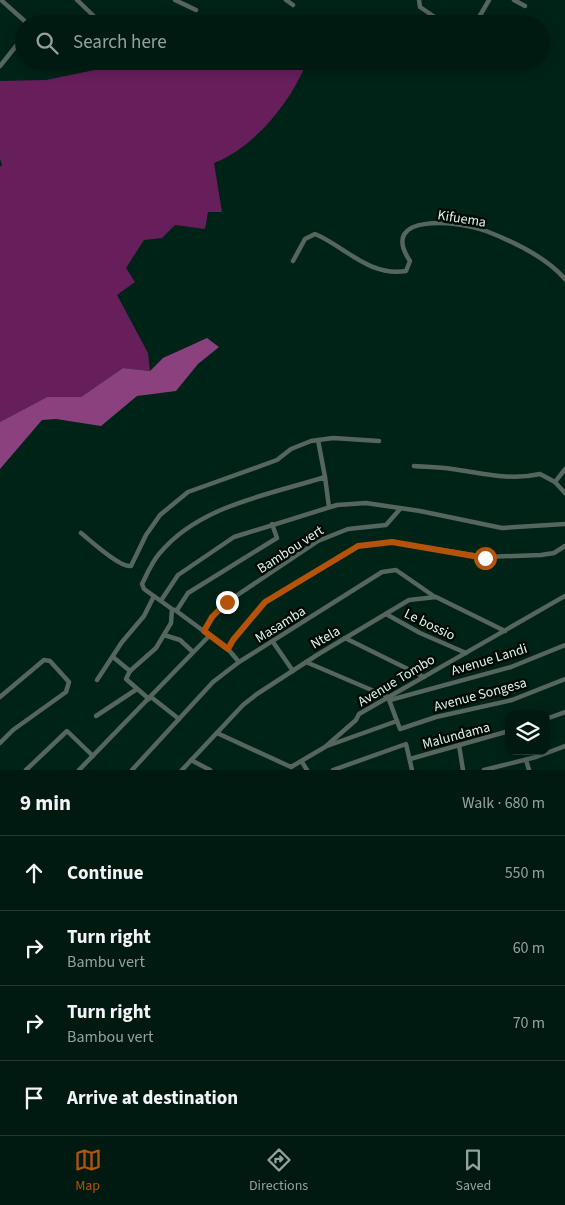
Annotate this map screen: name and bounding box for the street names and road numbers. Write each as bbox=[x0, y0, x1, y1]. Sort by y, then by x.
street label: Kifuema bbox=[436, 205, 488, 233]
street label: Bambou vert bbox=[253, 521, 328, 579]
street label: Masamba bbox=[251, 601, 310, 648]
street label: Le bossio bbox=[401, 604, 458, 646]
street label: Ntela bbox=[307, 621, 344, 654]
street label: Avenue Landi bbox=[449, 639, 530, 681]
street label: Avenue Tombo bbox=[354, 650, 439, 712]
street label: Avenue Songesa bbox=[432, 673, 529, 717]
street label: Malundama bbox=[420, 717, 492, 755]

